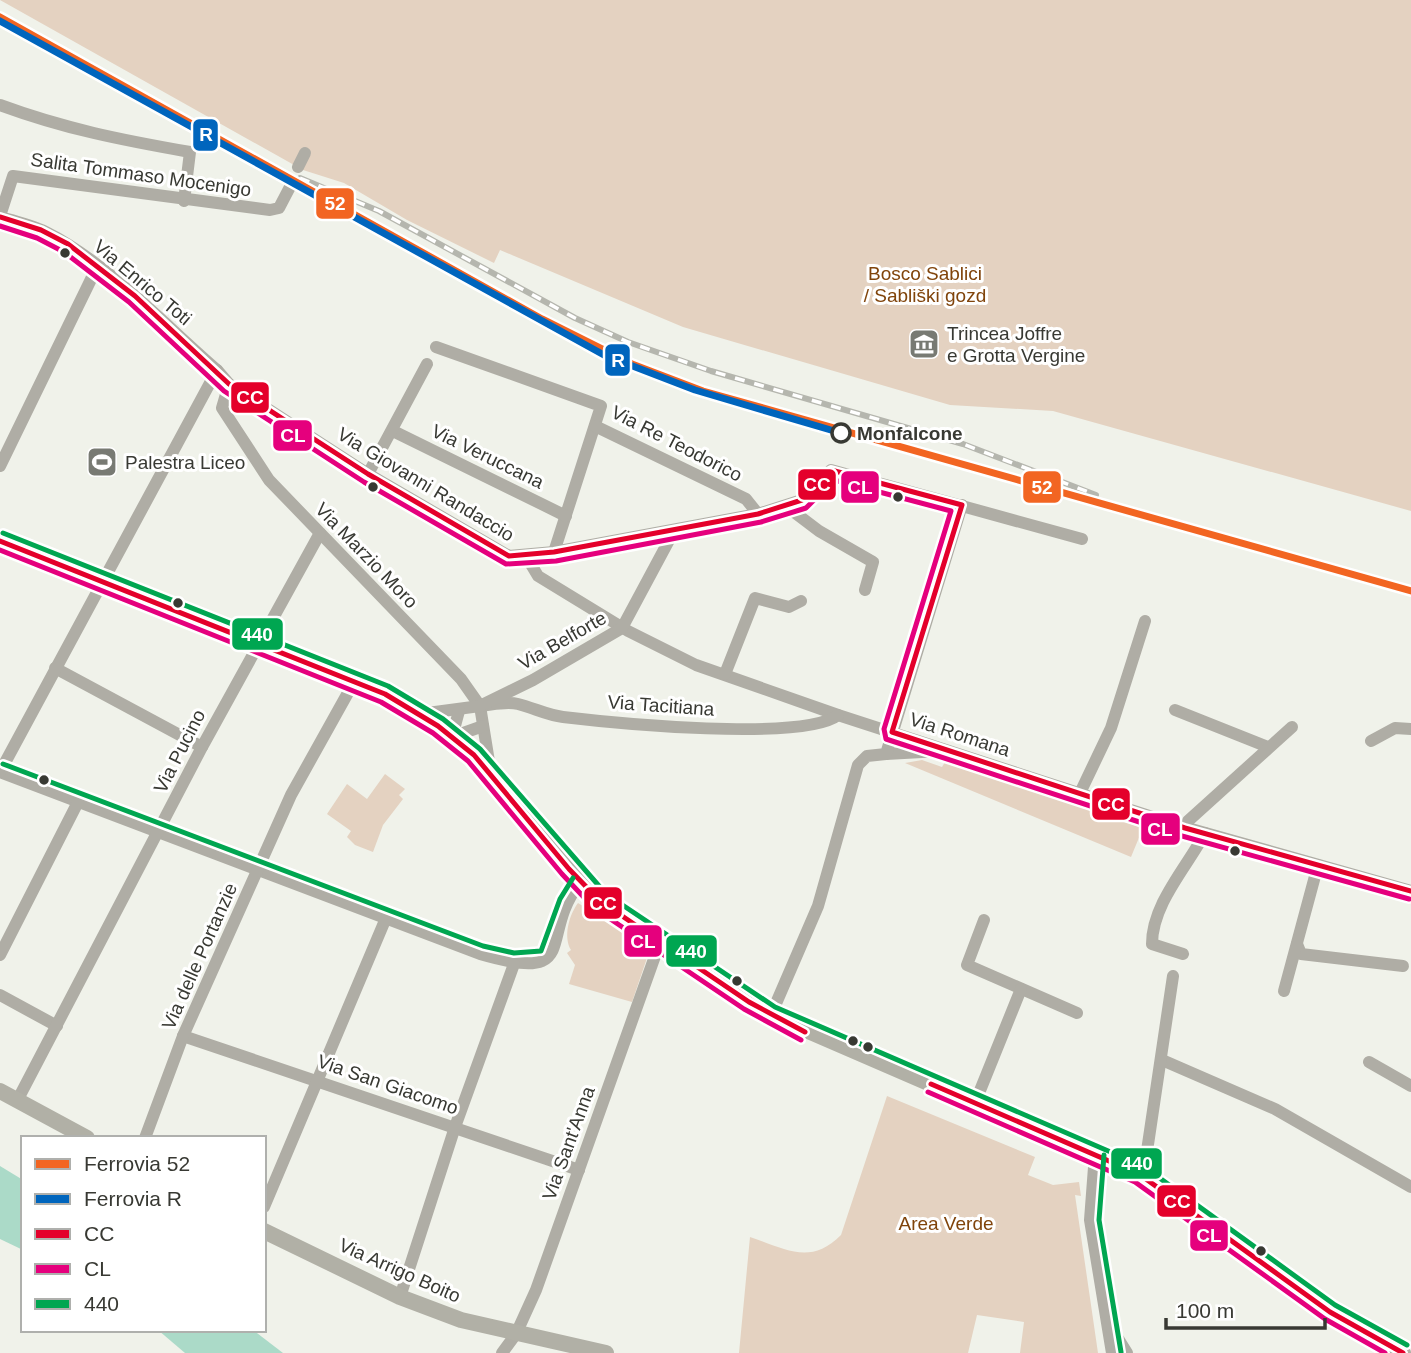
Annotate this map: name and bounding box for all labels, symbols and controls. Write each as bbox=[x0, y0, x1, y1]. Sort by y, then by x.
line badge: R bbox=[192, 118, 219, 152]
text: R bbox=[199, 124, 213, 145]
street label: Salita Tommaso Mocenigo bbox=[29, 149, 253, 200]
line badge: 52 bbox=[315, 187, 355, 220]
text: 52 bbox=[324, 193, 346, 214]
street label: Via Enrico Toti bbox=[90, 236, 196, 329]
unlabelled marker bbox=[58, 246, 72, 260]
park label: Bosco Sablici / Sabliški gozd bbox=[864, 263, 986, 306]
place label: Trincea Joffre e Grotta Vergine bbox=[947, 323, 1085, 366]
museum icon: Trincea Joffre e Grotta Vergine bbox=[907, 327, 941, 361]
line badge: R bbox=[604, 343, 631, 377]
text: R bbox=[611, 350, 625, 371]
line badge: CC bbox=[230, 381, 270, 414]
text: CC bbox=[236, 387, 264, 408]
street label: Via Re Teodorico bbox=[608, 401, 746, 485]
line badge: CL bbox=[272, 419, 313, 452]
street label: Via Veruccana bbox=[428, 420, 548, 493]
street label: Via Giovanni Randaccio bbox=[334, 423, 518, 546]
marker: Monfalcone bbox=[831, 423, 851, 443]
place label: Monfalcone bbox=[857, 423, 963, 444]
text: CL bbox=[280, 425, 306, 446]
sports icon: Palestra Liceo bbox=[85, 445, 119, 479]
place label: Palestra Liceo bbox=[125, 452, 245, 473]
line badge: CC bbox=[797, 468, 837, 501]
line badge: CL bbox=[840, 470, 880, 504]
line badge: 52 bbox=[1022, 470, 1062, 504]
text: CC bbox=[803, 474, 831, 495]
text: CL bbox=[847, 477, 873, 498]
text: 52 bbox=[1031, 477, 1053, 498]
unlabelled marker bbox=[366, 480, 380, 494]
unlabelled marker bbox=[891, 490, 905, 504]
street label: Via Marzio Moro bbox=[311, 498, 422, 612]
unlabelled marker bbox=[171, 596, 185, 610]
street label: Via Belforte bbox=[515, 607, 610, 674]
line badge: 440 bbox=[231, 617, 284, 651]
text: 440 bbox=[241, 624, 273, 645]
street label: Via Tacitiana bbox=[607, 691, 716, 720]
street label: Via Pucino bbox=[150, 706, 209, 796]
street label: Via Romana bbox=[907, 708, 1013, 761]
unlabelled marker bbox=[37, 773, 51, 787]
line badge: CC bbox=[1091, 787, 1131, 821]
text: CC bbox=[1097, 794, 1125, 815]
line badge: CL bbox=[1140, 812, 1181, 846]
text: CL bbox=[1147, 819, 1173, 840]
unlabelled marker bbox=[1228, 844, 1242, 858]
street label: Via delle Portanzie bbox=[158, 880, 241, 1033]
line badge: CC bbox=[583, 886, 623, 920]
text: CC bbox=[589, 893, 617, 914]
line badge: CL bbox=[623, 924, 663, 958]
text: CL bbox=[630, 931, 656, 952]
line badge: 440 bbox=[665, 934, 718, 968]
text: 440 bbox=[675, 941, 707, 962]
unlabelled marker bbox=[730, 974, 744, 988]
unlabelled marker bbox=[846, 1034, 860, 1048]
unlabelled marker bbox=[861, 1040, 875, 1054]
street label: Via San Giacomo bbox=[315, 1051, 461, 1118]
street label: Via Sant'Anna bbox=[538, 1083, 599, 1203]
legend bbox=[21, 1136, 266, 1332]
line badge: 440 bbox=[1110, 1147, 1163, 1180]
text: Ferrovia 52 bbox=[84, 1152, 190, 1175]
text: 440 bbox=[1121, 1153, 1153, 1174]
line badge: CC bbox=[1156, 1184, 1197, 1218]
text: Ferrovia R bbox=[84, 1187, 182, 1210]
text: CC bbox=[1163, 1191, 1191, 1212]
park label: Area Verde bbox=[898, 1213, 994, 1234]
line badge: CL bbox=[1189, 1219, 1229, 1252]
text: CC bbox=[84, 1222, 114, 1245]
text: CL bbox=[1196, 1225, 1222, 1246]
street label: Via Arrigo Boito bbox=[336, 1234, 464, 1307]
unlabelled marker bbox=[1254, 1244, 1268, 1258]
text: CL bbox=[84, 1257, 111, 1280]
scale bar bbox=[1166, 1286, 1325, 1330]
text: 440 bbox=[84, 1292, 119, 1315]
text: 100 m bbox=[1176, 1299, 1234, 1322]

